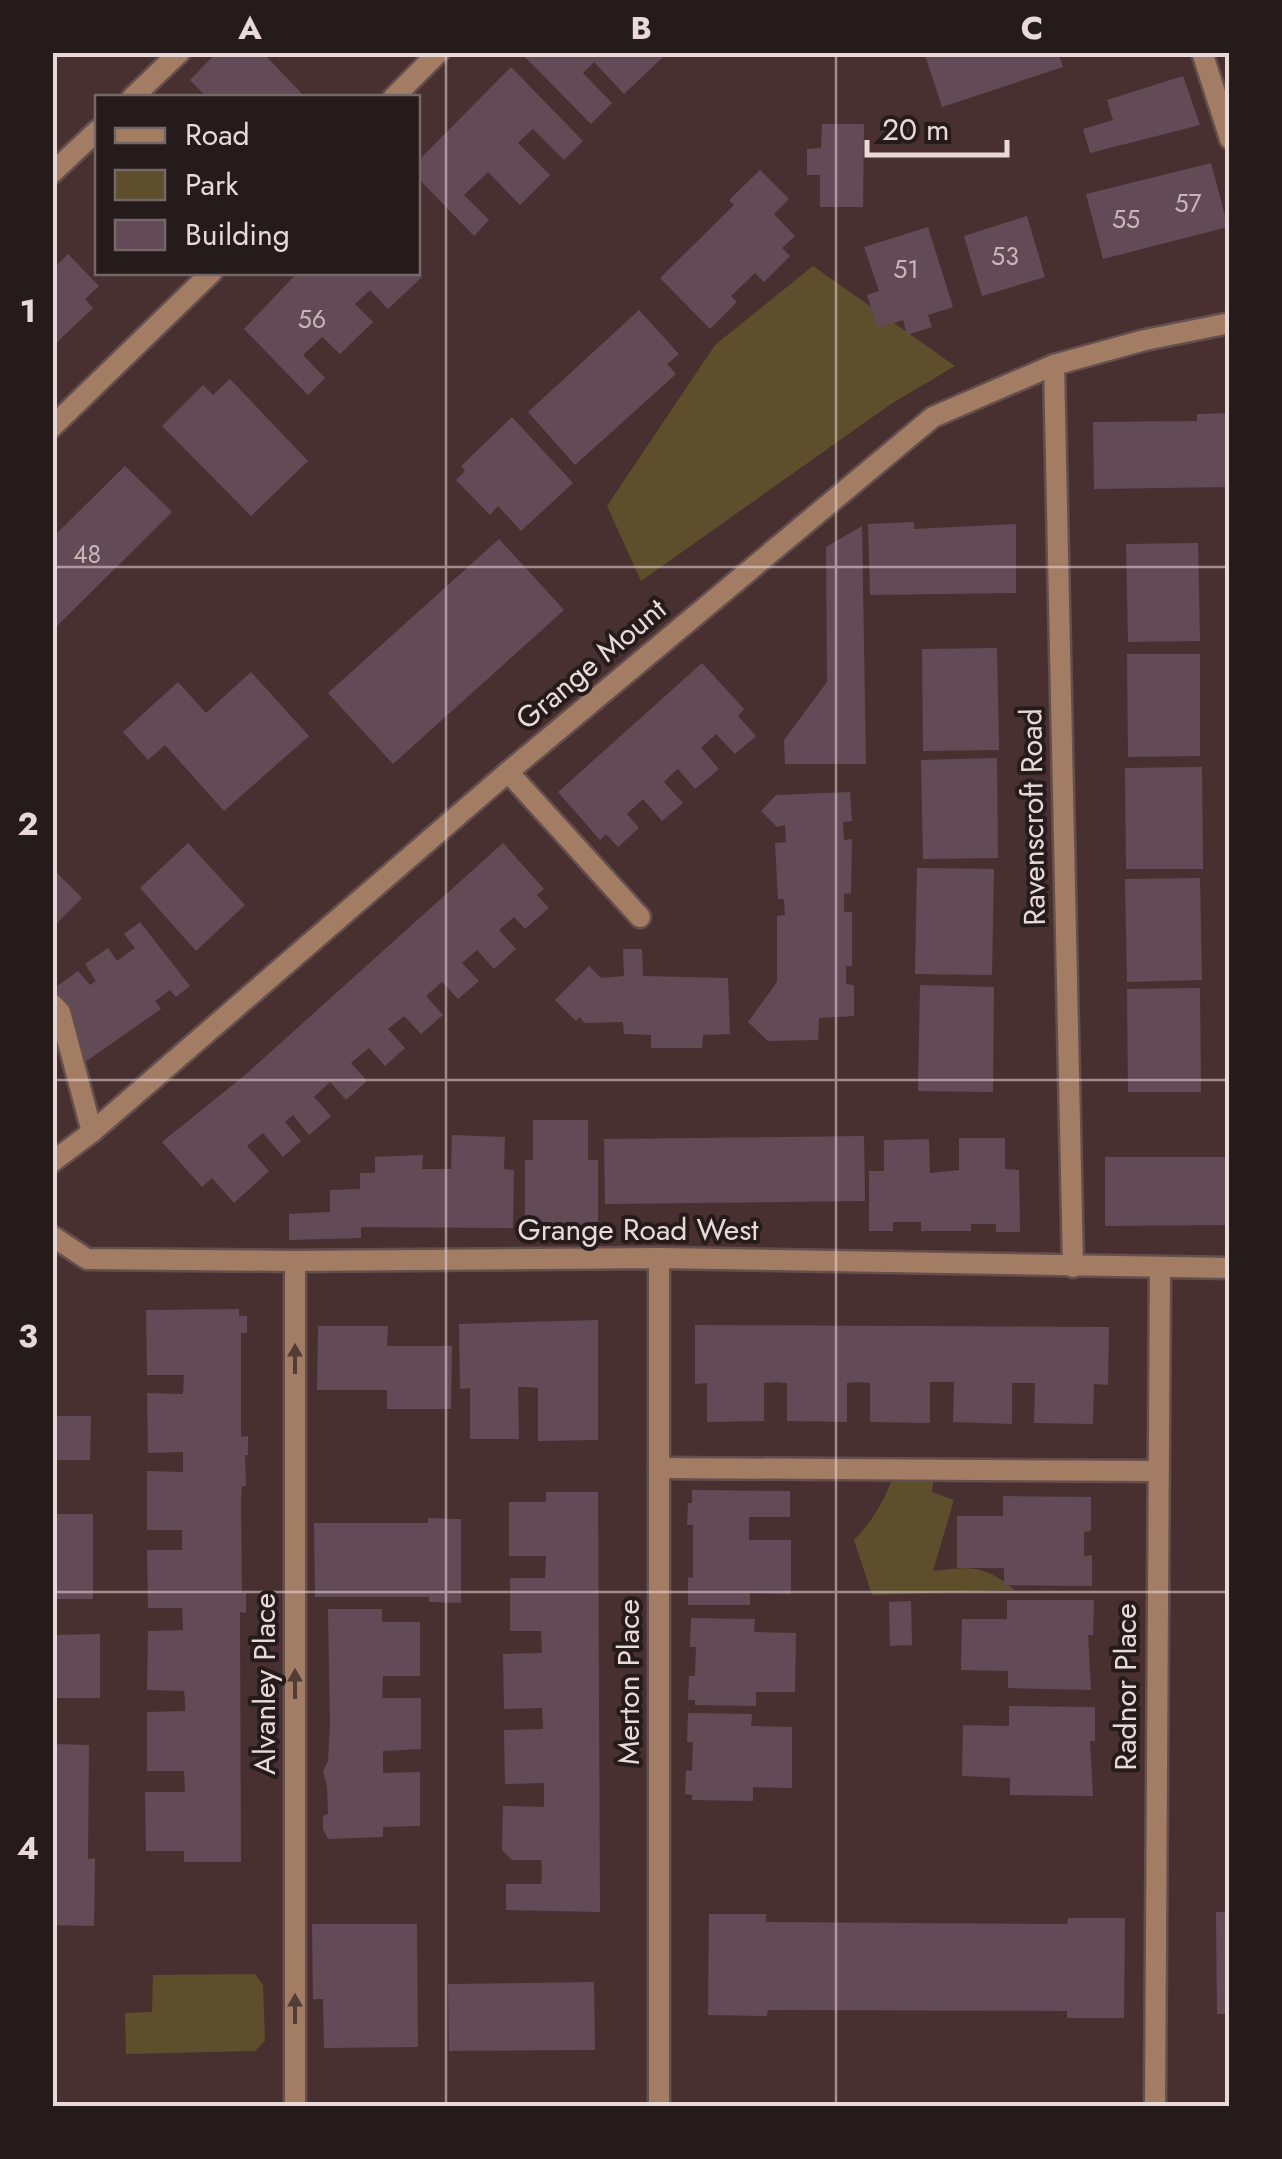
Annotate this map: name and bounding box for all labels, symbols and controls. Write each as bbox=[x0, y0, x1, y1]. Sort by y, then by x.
text: A bbox=[237, 5, 262, 51]
text: B bbox=[630, 5, 652, 51]
text: C bbox=[1021, 5, 1043, 51]
legend bbox=[95, 95, 420, 275]
scale bar bbox=[867, 95, 1007, 157]
text: 20 m bbox=[882, 108, 949, 151]
text: Road bbox=[185, 113, 250, 156]
text: Park bbox=[185, 163, 239, 206]
house number: 57 bbox=[1174, 185, 1202, 221]
house number: 55 bbox=[1112, 201, 1140, 237]
text: Building bbox=[185, 213, 290, 256]
house number: 53 bbox=[991, 238, 1019, 274]
house number: 51 bbox=[893, 251, 919, 287]
text: 1 bbox=[20, 288, 36, 334]
house number: 56 bbox=[298, 301, 326, 337]
house number: 48 bbox=[73, 536, 101, 572]
street label: Grange Mount bbox=[506, 587, 676, 739]
street label: Ravenscroft Road bbox=[1009, 708, 1056, 926]
text: 2 bbox=[18, 801, 39, 847]
street label: Grange Road West bbox=[517, 1208, 759, 1251]
text: 3 bbox=[18, 1313, 38, 1359]
one-way arrow bbox=[287, 1343, 303, 1375]
street label: Alvanley Place bbox=[243, 1593, 286, 1775]
street label: Merton Place bbox=[607, 1599, 650, 1765]
street label: Radnor Place bbox=[1104, 1603, 1147, 1771]
one-way arrow bbox=[287, 1668, 303, 1700]
text: 4 bbox=[17, 1825, 39, 1871]
one-way arrow bbox=[287, 1993, 303, 2025]

